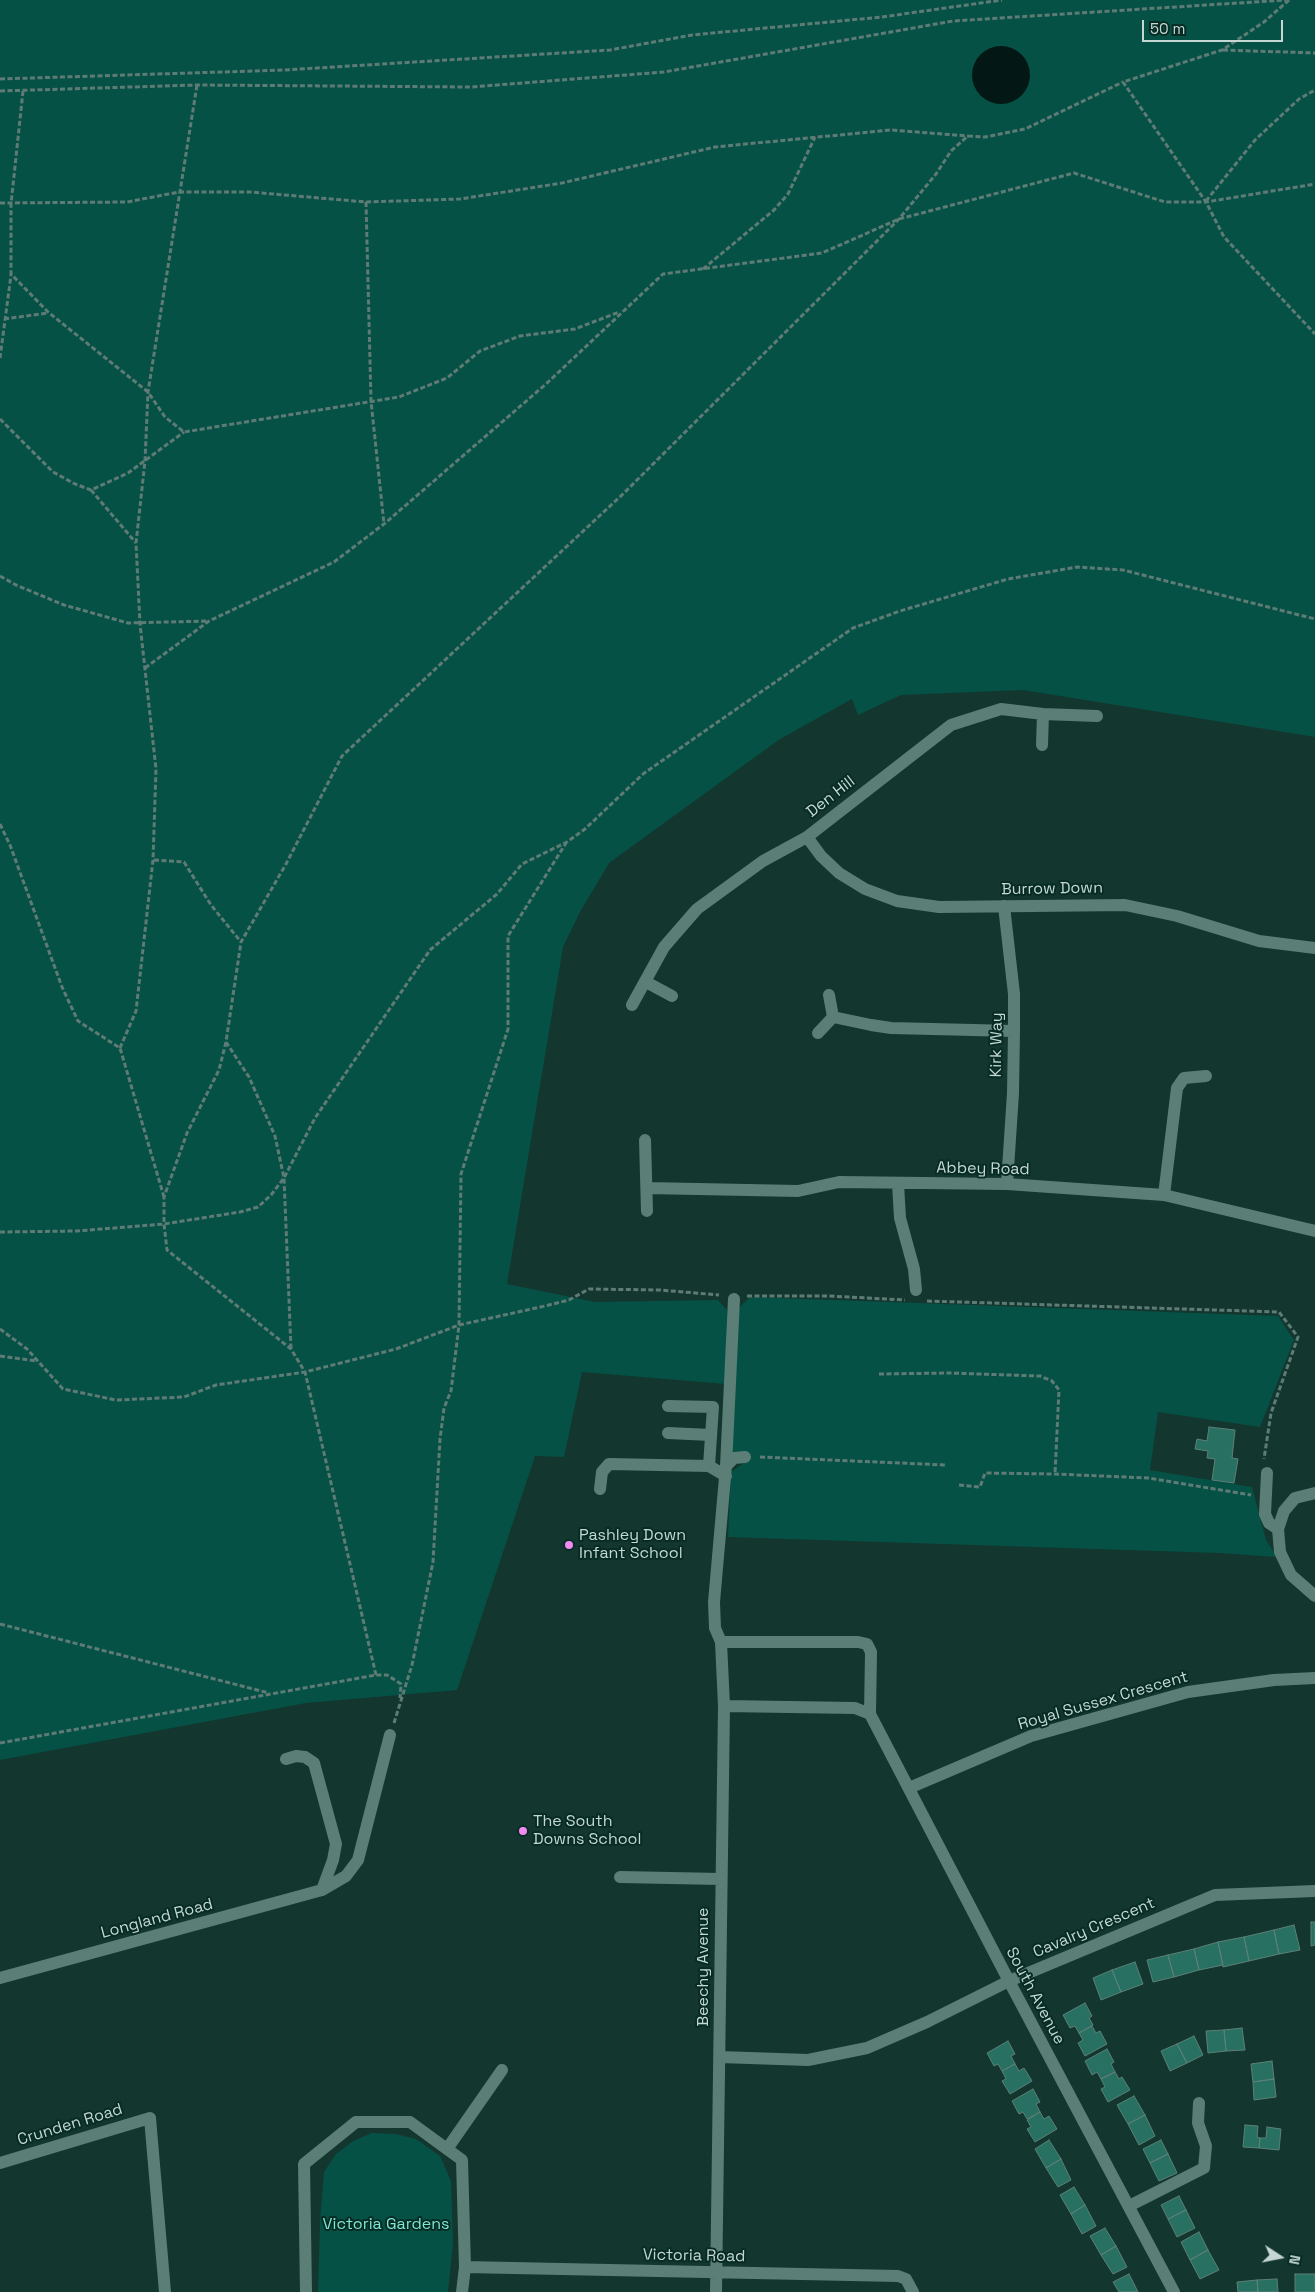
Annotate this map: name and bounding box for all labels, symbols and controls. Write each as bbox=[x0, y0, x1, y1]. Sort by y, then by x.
scale bar bbox=[1145, 10, 1286, 42]
text: 50 m bbox=[1150, 19, 1185, 38]
street label: Den Hill bbox=[803, 772, 859, 822]
street label: Burrow Down bbox=[1001, 879, 1103, 899]
street label: Kirk Way bbox=[987, 1012, 1007, 1078]
street label: Abbey Road bbox=[936, 1159, 1030, 1179]
place label: Pashley Down Infant School bbox=[579, 1526, 686, 1564]
marker: Pashley Down Infant School bbox=[563, 1539, 575, 1551]
street label: Royal Sussex Crescent bbox=[1016, 1668, 1190, 1734]
place label: The South Downs School bbox=[533, 1812, 641, 1850]
marker: The South Downs School bbox=[517, 1825, 529, 1837]
street label: Cavalry Crescent bbox=[1030, 1894, 1158, 1962]
street label: Longland Road bbox=[99, 1895, 215, 1943]
street label: Beechy Avenue bbox=[694, 1907, 714, 2027]
street label: South Avenue bbox=[1001, 1944, 1069, 2048]
street label: Crunden Road bbox=[15, 2100, 125, 2150]
park label: Victoria Gardens bbox=[323, 2215, 449, 2235]
north arrow bbox=[1255, 2232, 1305, 2282]
street label: Victoria Road bbox=[643, 2246, 745, 2266]
text: N bbox=[1285, 2254, 1304, 2266]

